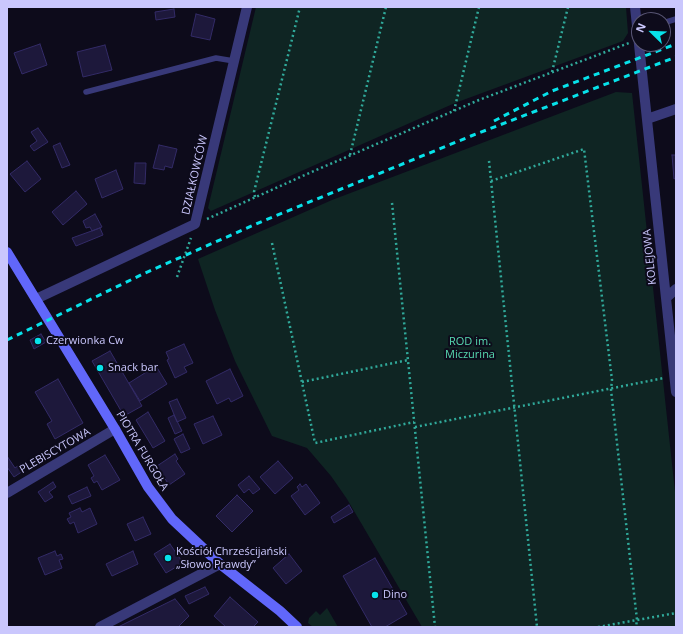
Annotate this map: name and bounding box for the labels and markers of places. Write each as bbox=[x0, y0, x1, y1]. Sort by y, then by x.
place label: Czerwionka Cw bbox=[46, 334, 124, 348]
marker: Czerwionka Cw bbox=[33, 336, 43, 346]
place label: Snack bar bbox=[108, 361, 158, 375]
marker: Snack bar bbox=[95, 363, 105, 373]
place label: Kościół Chrześcijański „Słowo Prawdy” bbox=[176, 545, 287, 571]
marker: Kościół Chrześcijański „Słowo Prawdy” bbox=[163, 553, 173, 563]
place label: Dino bbox=[383, 588, 407, 602]
marker: Dino bbox=[370, 590, 380, 600]

